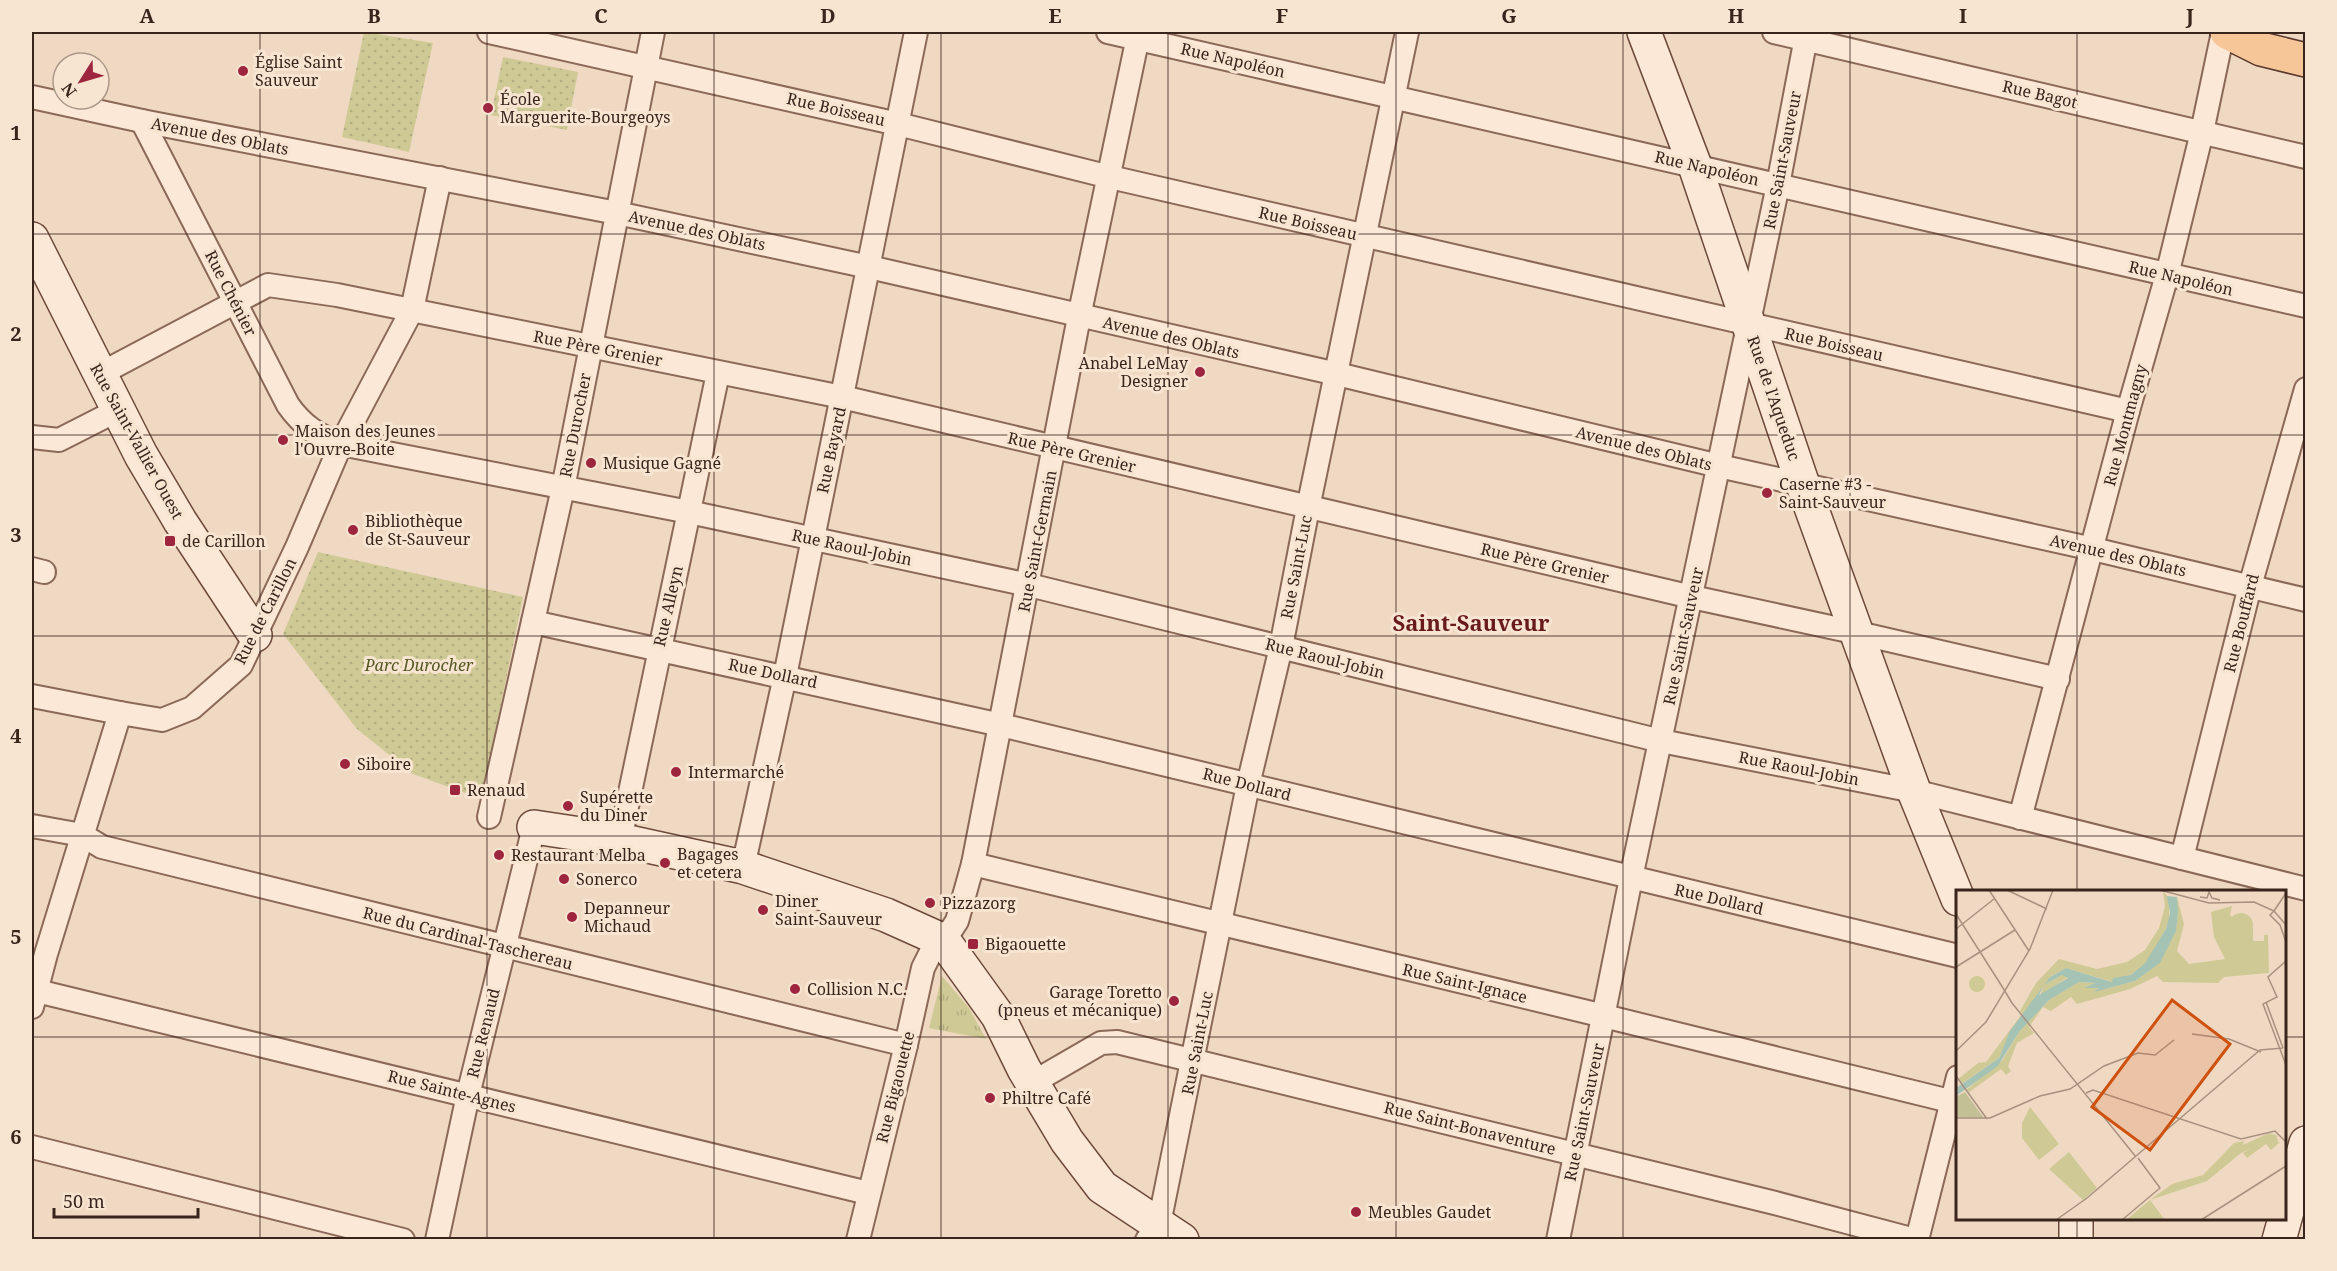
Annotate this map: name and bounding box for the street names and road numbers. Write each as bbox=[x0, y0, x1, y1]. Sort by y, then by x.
street label: Rue Napoléon bbox=[1179, 37, 1287, 83]
street label: Rue Bagot bbox=[2000, 75, 2080, 113]
street label: Rue Boisseau bbox=[785, 87, 887, 131]
street label: Rue Saint-Sauveur bbox=[1758, 88, 1806, 231]
street label: Avenue des Oblats bbox=[149, 112, 291, 160]
street label: Rue Napoléon bbox=[1653, 145, 1761, 191]
street label: Rue Boisseau bbox=[1257, 201, 1359, 245]
street label: Avenue des Oblats bbox=[626, 205, 768, 255]
street label: Rue Chénier bbox=[200, 246, 262, 340]
street label: Rue Napoléon bbox=[2127, 255, 2235, 301]
street label: Avenue des Oblats bbox=[1101, 311, 1241, 363]
street label: Rue Boisseau bbox=[1783, 322, 1885, 366]
street label: Rue Père Grenier bbox=[532, 325, 665, 371]
street label: Rue de l'Aqueduc bbox=[1742, 333, 1806, 463]
street label: Rue Saint-Vallier Ouest bbox=[85, 359, 189, 523]
street label: Rue Montmagny bbox=[2098, 361, 2152, 488]
street label: Rue Durocher bbox=[554, 370, 596, 479]
street label: Rue Bayard bbox=[811, 405, 851, 495]
street label: Avenue des Oblats bbox=[1574, 420, 1714, 476]
street label: Rue Père Grenier bbox=[1006, 427, 1139, 478]
street label: Rue Saint-Germain bbox=[1012, 468, 1062, 614]
street label: Rue Saint-Luc bbox=[1275, 513, 1317, 621]
street label: Rue Raoul-Jobin bbox=[790, 524, 914, 570]
street label: Avenue des Oblats bbox=[2048, 529, 2188, 581]
street label: Rue Père Grenier bbox=[1479, 538, 1612, 589]
street label: Rue de Carillon bbox=[229, 554, 301, 668]
street label: Rue Alleyn bbox=[648, 563, 688, 649]
street label: Rue Saint-Sauveur bbox=[1658, 565, 1708, 707]
street label: Rue Bouffard bbox=[2218, 571, 2264, 675]
street label: Rue Raoul-Jobin bbox=[1263, 633, 1387, 683]
street label: Rue Dollard bbox=[726, 653, 820, 693]
street label: Rue Raoul-Jobin bbox=[1737, 746, 1861, 790]
street label: Rue Dollard bbox=[1200, 762, 1294, 806]
street label: Rue Dollard bbox=[1672, 878, 1766, 920]
street label: Rue du Cardinal-Taschereau bbox=[361, 901, 575, 975]
street label: Rue Saint-Ignace bbox=[1400, 958, 1530, 1008]
street label: Rue Renaud bbox=[461, 986, 505, 1080]
street label: Rue Saint-Luc bbox=[1176, 989, 1218, 1097]
street label: Rue Bigaouette bbox=[870, 1029, 920, 1145]
street label: Rue Saint-Sauveur bbox=[1559, 1041, 1609, 1183]
street label: Rue Sainte-Agnes bbox=[386, 1064, 518, 1118]
street label: Rue Saint-Bonaventure bbox=[1382, 1096, 1558, 1160]

